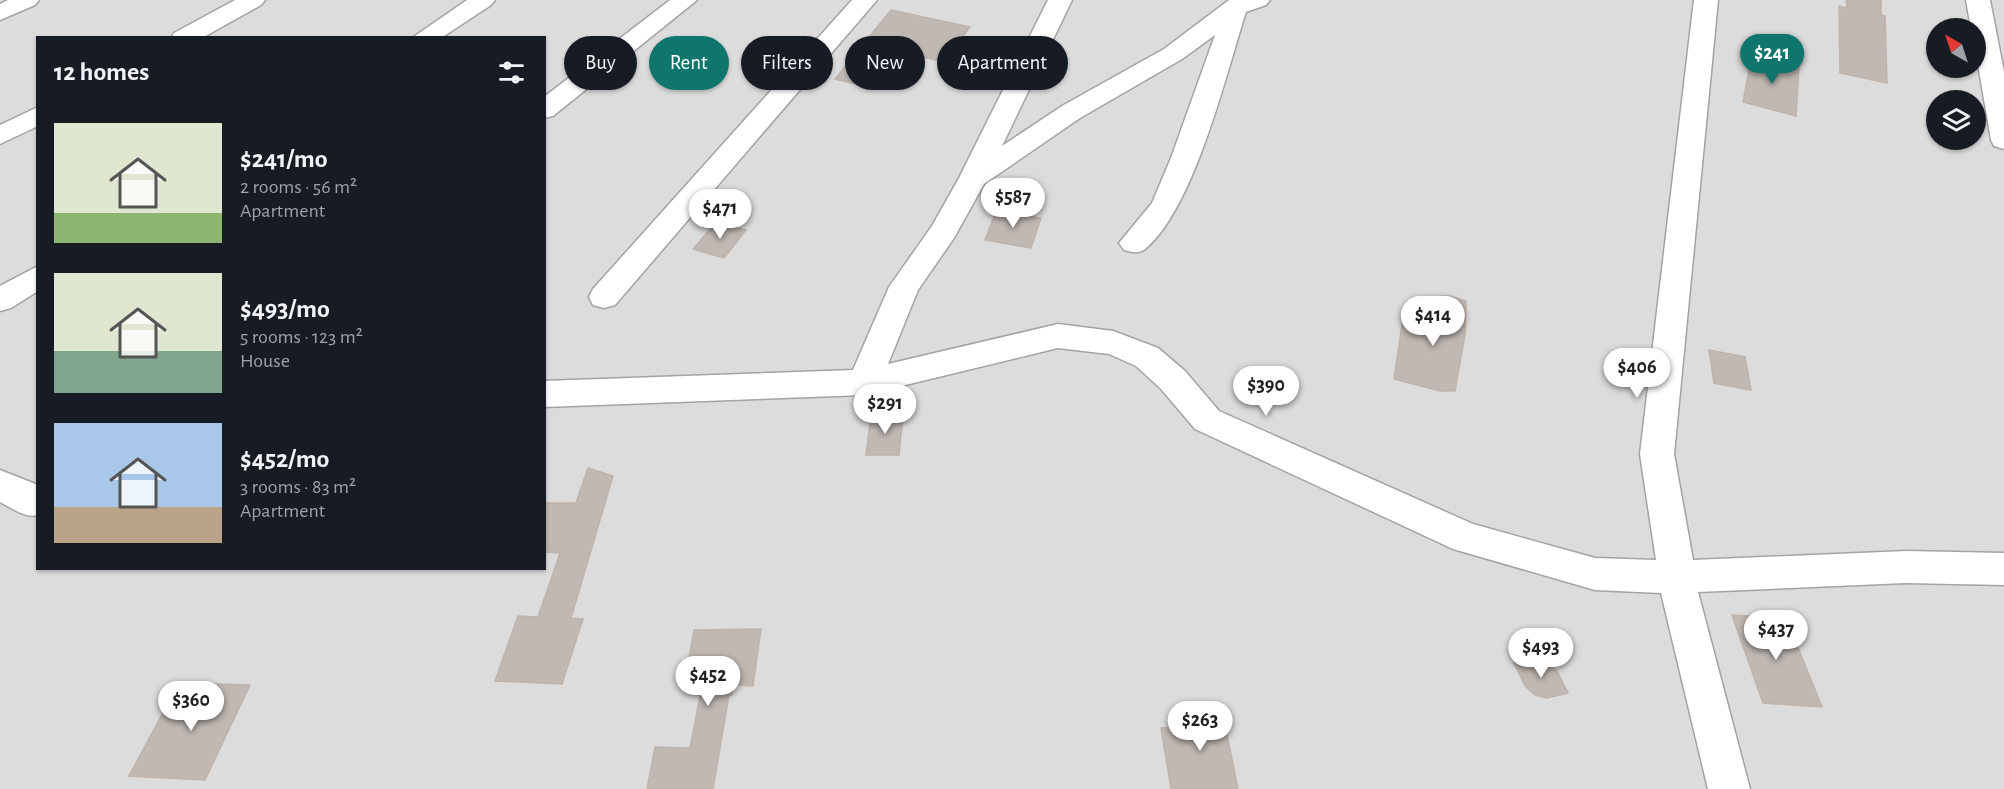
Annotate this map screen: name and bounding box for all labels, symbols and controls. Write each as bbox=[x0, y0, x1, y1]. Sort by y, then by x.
north arrow bbox=[1926, 18, 1986, 78]
map controls bbox=[1926, 18, 1986, 150]
pin: $241 bbox=[1736, 34, 1808, 85]
chip: Buy bbox=[564, 36, 637, 90]
chip: Rent bbox=[649, 36, 729, 90]
chip: Filters bbox=[741, 36, 833, 90]
chip: New bbox=[845, 36, 925, 90]
chip: Apartment bbox=[937, 36, 1068, 90]
text: $241 bbox=[1754, 43, 1790, 63]
icon: filters bbox=[495, 56, 528, 89]
text: 12 homes bbox=[54, 59, 149, 85]
button: layers bbox=[1926, 90, 1986, 150]
text: $241/mo bbox=[240, 146, 328, 172]
icon: home bbox=[102, 147, 174, 219]
text: 2 rooms · 56 m² bbox=[240, 177, 357, 197]
pin: $587 bbox=[977, 178, 1049, 229]
text: $587 bbox=[995, 187, 1031, 207]
pin: $471 bbox=[684, 189, 756, 240]
text: $471 bbox=[703, 198, 737, 218]
text: Apartment bbox=[240, 201, 325, 221]
text: $493/mo bbox=[240, 296, 330, 322]
pin: $414 bbox=[1397, 296, 1469, 347]
icon: home bbox=[102, 297, 174, 369]
text: $414 bbox=[1415, 305, 1451, 325]
text: 5 rooms · 123 m² bbox=[240, 327, 363, 347]
pin: $406 bbox=[1601, 348, 1673, 399]
text: House bbox=[240, 351, 290, 371]
text: $406 bbox=[1617, 357, 1657, 377]
pin: $390 bbox=[1230, 366, 1302, 417]
text: $390 bbox=[1247, 375, 1285, 395]
pin: $291 bbox=[849, 384, 921, 435]
text: $291 bbox=[867, 393, 903, 413]
text: $452/mo bbox=[240, 446, 329, 472]
icon: home bbox=[102, 447, 174, 519]
text: 3 rooms · 83 m² bbox=[240, 477, 356, 497]
text: Apartment bbox=[240, 501, 325, 521]
pin: $437 bbox=[1740, 610, 1812, 661]
text: $437 bbox=[1758, 619, 1794, 639]
pin: $493 bbox=[1505, 628, 1577, 679]
text: $493 bbox=[1522, 637, 1560, 657]
pin: $452 bbox=[672, 656, 744, 707]
text: $452 bbox=[689, 665, 727, 685]
pin: $360 bbox=[155, 681, 227, 732]
text: $360 bbox=[172, 690, 210, 710]
pin: $263 bbox=[1164, 701, 1236, 752]
text: $263 bbox=[1182, 710, 1218, 730]

